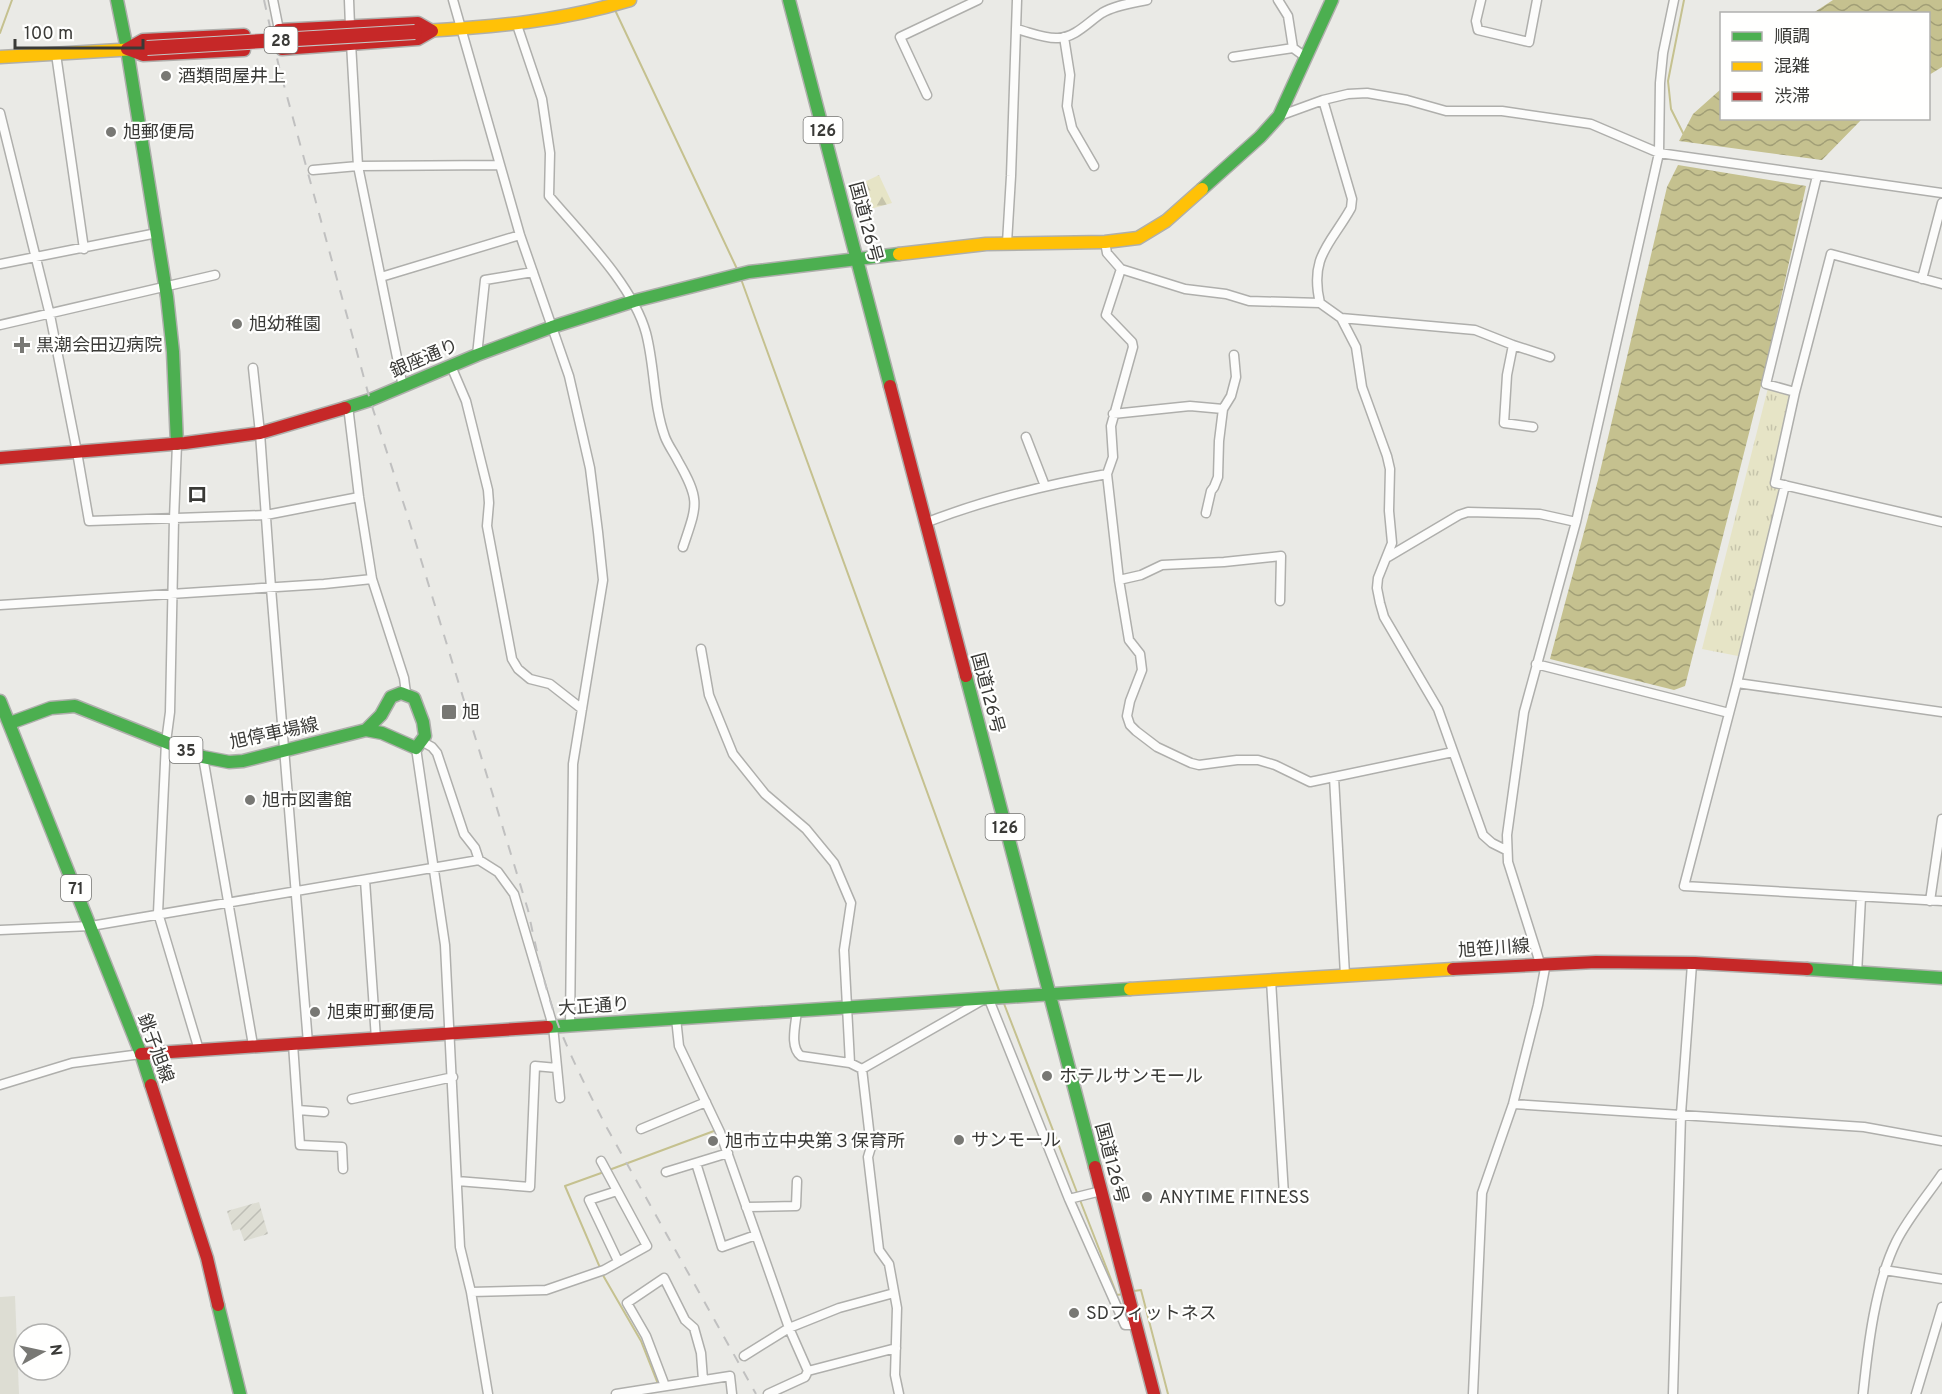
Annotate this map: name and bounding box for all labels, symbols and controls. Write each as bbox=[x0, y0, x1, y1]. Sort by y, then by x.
scale bar bbox=[15, 12, 142, 50]
legend bbox=[1720, 12, 1930, 120]
text: 100 m bbox=[24, 23, 73, 46]
text: 順調 bbox=[1774, 26, 1810, 49]
road number: 28 bbox=[264, 27, 298, 53]
text: 混雑 bbox=[1774, 56, 1810, 79]
place label: 酒類問屋井上 bbox=[178, 66, 286, 89]
marker: 酒類問屋井上 bbox=[159, 69, 173, 83]
text: 渋滞 bbox=[1774, 86, 1810, 109]
road number: 126 bbox=[804, 117, 842, 143]
place label: 旭郵便局 bbox=[123, 122, 195, 145]
marker: 旭郵便局 bbox=[104, 125, 118, 139]
street label: 国道126号 bbox=[843, 180, 886, 265]
place label: 旭幼稚園 bbox=[249, 314, 321, 337]
marker: 旭幼稚園 bbox=[230, 317, 244, 331]
place label: 黒潮会田辺病院 bbox=[36, 335, 162, 358]
street label: 銀座通り bbox=[387, 335, 462, 384]
marker: 黒潮会田辺病院 bbox=[13, 336, 31, 354]
district label: ロ bbox=[187, 483, 208, 510]
street label: 国道126号 bbox=[965, 651, 1008, 736]
place label: 旭 bbox=[462, 702, 480, 725]
marker: 旭 bbox=[440, 703, 458, 721]
street label: 旭停車場線 bbox=[228, 714, 321, 755]
road number: 35 bbox=[170, 737, 202, 763]
place label: 旭市図書館 bbox=[262, 790, 352, 813]
marker: 旭市図書館 bbox=[243, 793, 257, 807]
road number: 126 bbox=[986, 814, 1024, 840]
road number: 71 bbox=[61, 875, 91, 901]
street label: 旭笹川線 bbox=[1457, 936, 1531, 963]
street label: 大正通り bbox=[557, 994, 631, 1021]
place label: 旭東町郵便局 bbox=[327, 1002, 435, 1025]
marker: 旭東町郵便局 bbox=[308, 1005, 322, 1019]
street label: 銚子旭線 bbox=[131, 1011, 178, 1086]
place label: ホテルサンモール bbox=[1059, 1066, 1203, 1089]
marker: ホテルサンモール bbox=[1040, 1069, 1054, 1083]
street label: 国道126号 bbox=[1089, 1121, 1132, 1206]
place label: サンモール bbox=[971, 1130, 1061, 1153]
place label: 旭市立中央第３保育所 bbox=[725, 1131, 905, 1154]
marker: サンモール bbox=[952, 1133, 966, 1147]
marker: 旭市立中央第３保育所 bbox=[706, 1134, 720, 1148]
place label: ANYTIME FITNESS bbox=[1159, 1187, 1310, 1210]
marker: ANYTIME FITNESS bbox=[1140, 1190, 1154, 1204]
place label: SDフィットネス bbox=[1086, 1303, 1217, 1326]
marker: SDフィットネス bbox=[1067, 1306, 1081, 1320]
north arrow bbox=[12, 1322, 72, 1382]
text: N bbox=[44, 1343, 66, 1357]

